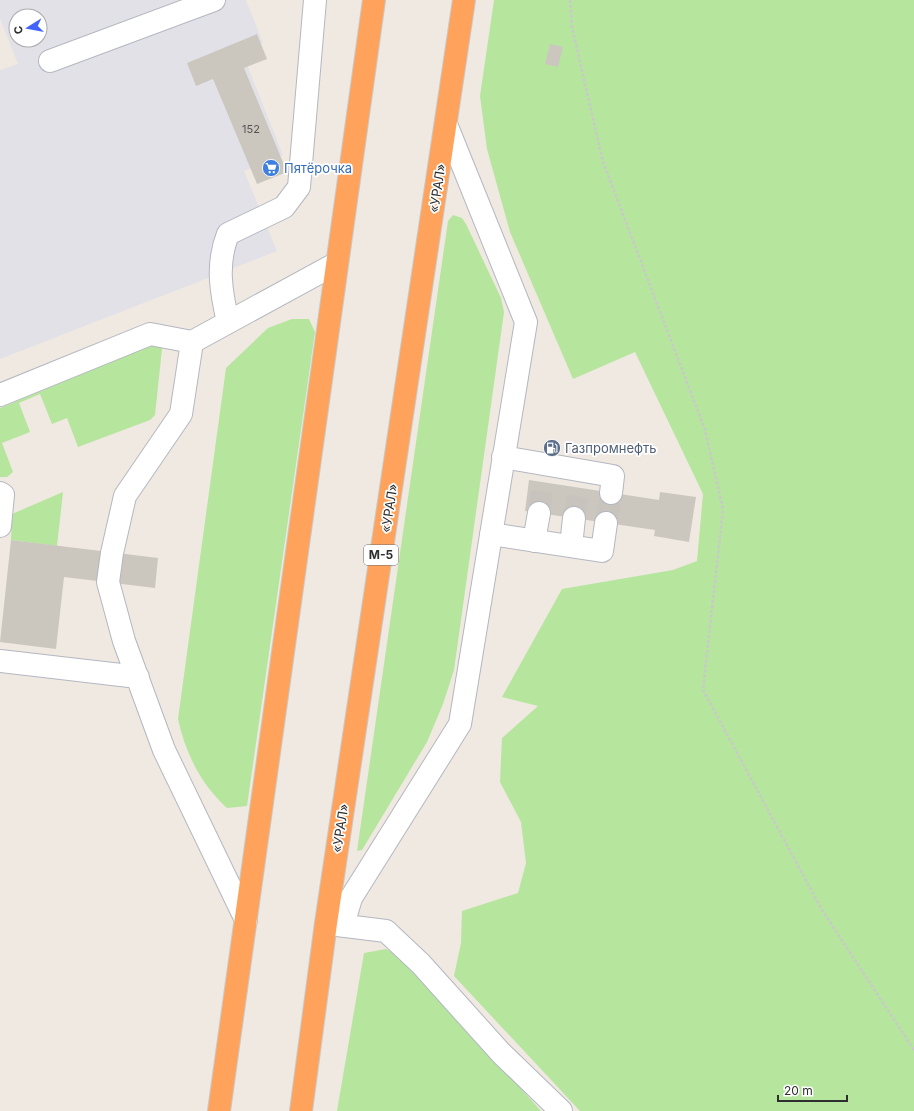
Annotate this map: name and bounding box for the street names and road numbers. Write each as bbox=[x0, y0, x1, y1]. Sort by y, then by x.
street label: «УРАЛ» bbox=[425, 162, 449, 214]
street label: «УРАЛ» bbox=[377, 482, 401, 534]
road number: М-5 bbox=[364, 545, 398, 565]
street label: «УРАЛ» bbox=[328, 802, 352, 854]

